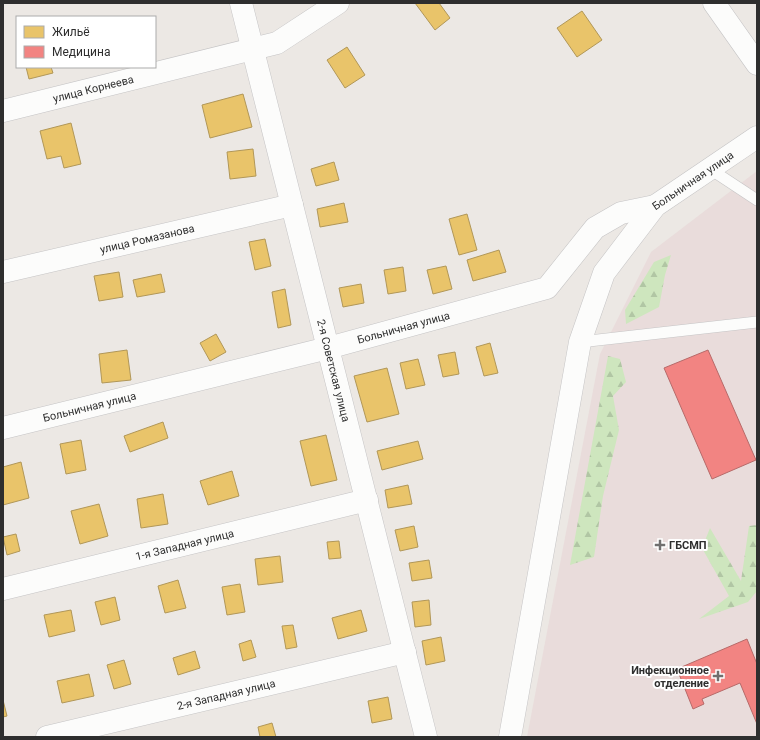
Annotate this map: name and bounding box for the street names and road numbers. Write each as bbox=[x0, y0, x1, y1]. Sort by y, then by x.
street label: улица Корнеева bbox=[52, 72, 135, 105]
street label: Больничная улица bbox=[650, 148, 736, 213]
street label: улица Ромазанова bbox=[99, 221, 196, 256]
street label: Больничная улица bbox=[356, 308, 451, 346]
street label: 2-я Советская улица bbox=[314, 318, 353, 423]
street label: Больничная улица bbox=[42, 389, 137, 424]
street label: 1-я Западная улица bbox=[134, 526, 235, 563]
street label: 2-я Западная улица bbox=[175, 677, 277, 712]

